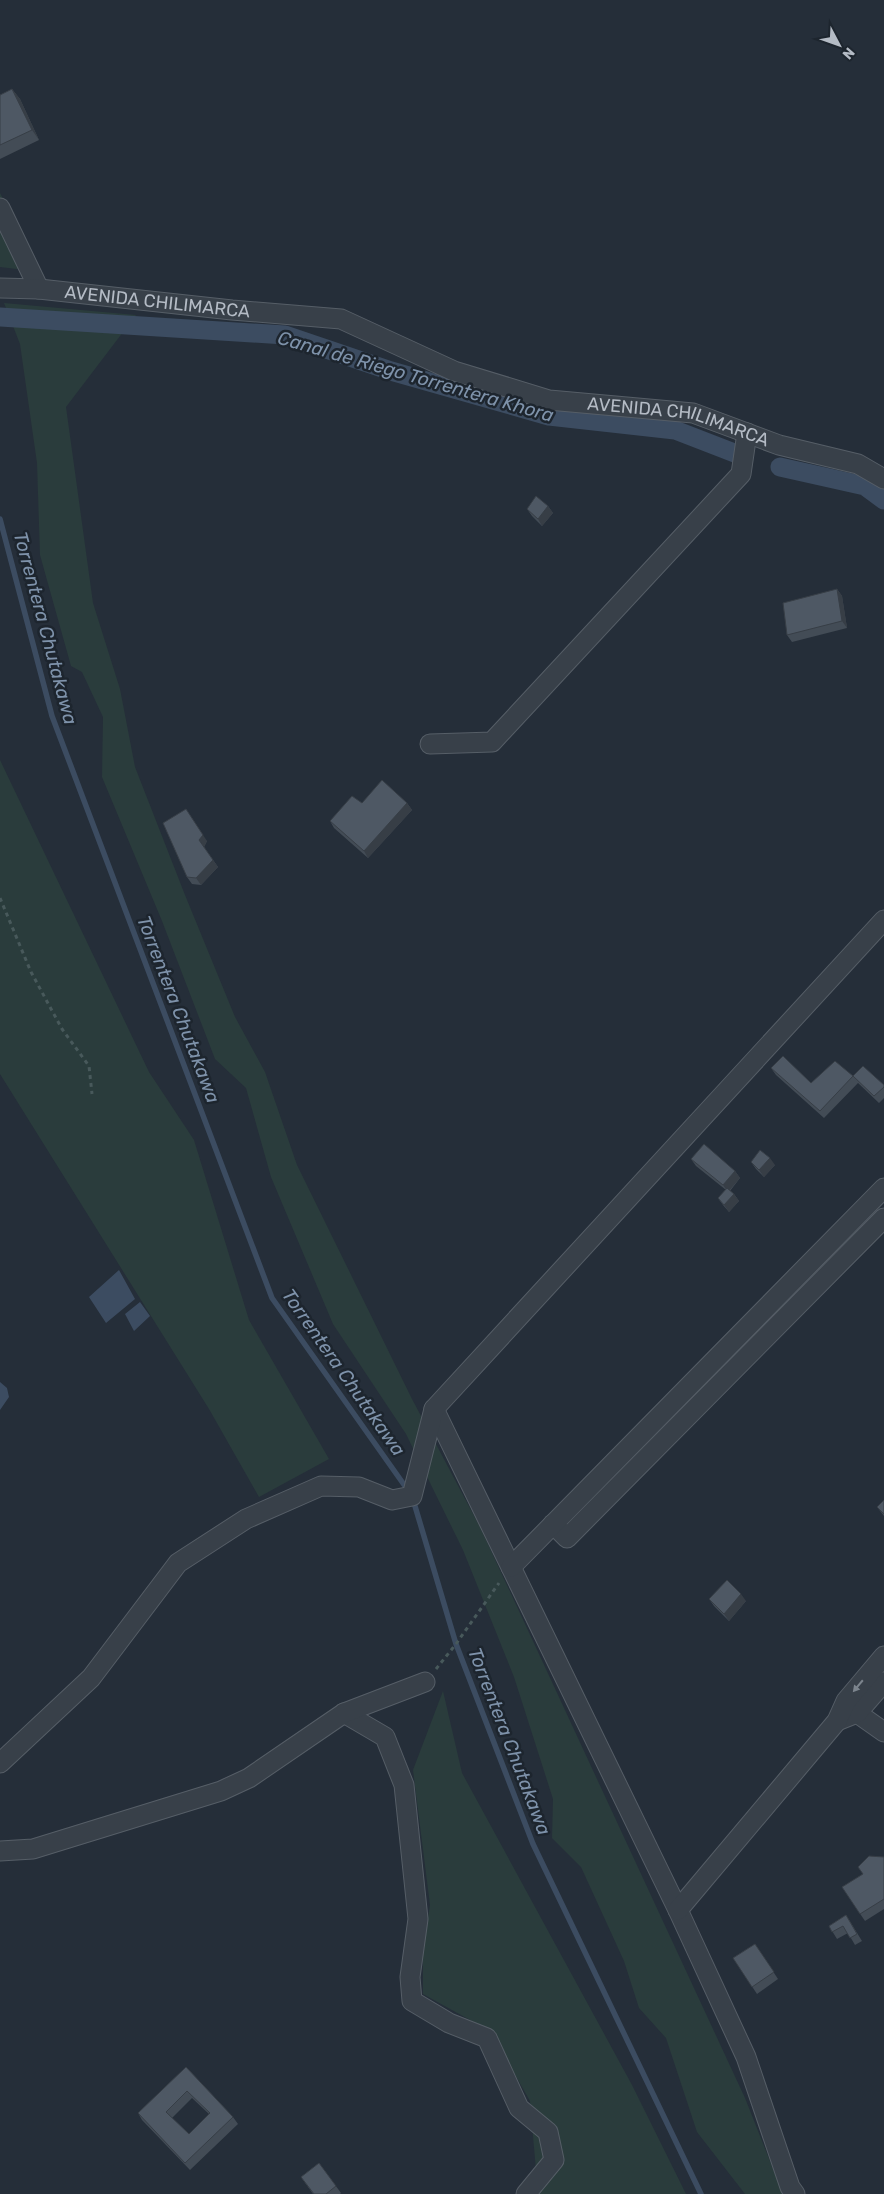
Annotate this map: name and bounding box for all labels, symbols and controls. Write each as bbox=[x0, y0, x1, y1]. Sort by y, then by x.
north arrow bbox=[814, 20, 864, 70]
text: N bbox=[839, 44, 858, 63]
street label: AVENIDA CHILIMARCA bbox=[63, 281, 251, 322]
water label: Canal de Riego Torrentera Khora bbox=[275, 326, 557, 427]
street label: AVENIDA CHILIMARCA bbox=[586, 393, 772, 451]
water label: Torrentera Chutakawa bbox=[9, 529, 82, 727]
water label: Torrentera Chutakawa bbox=[132, 912, 225, 1106]
water label: Torrentera Chutakawa bbox=[277, 1284, 410, 1460]
water label: Torrentera Chutakawa bbox=[463, 1644, 556, 1838]
one-way arrow bbox=[852, 1680, 864, 1692]

